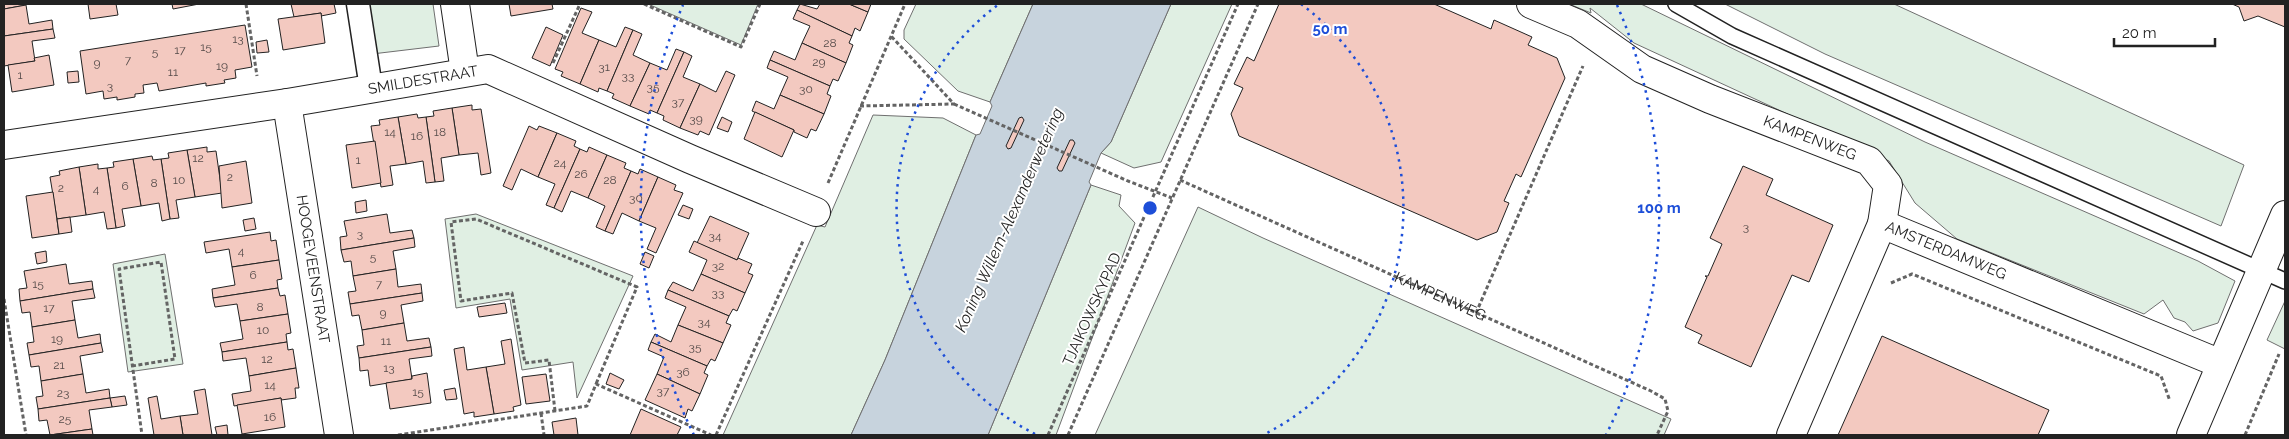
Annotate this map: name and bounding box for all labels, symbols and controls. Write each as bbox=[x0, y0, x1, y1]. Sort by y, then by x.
scale bar bbox=[2114, 15, 2215, 47]
text: 50 m bbox=[1312, 20, 1348, 38]
text: 20 m bbox=[2122, 24, 2157, 42]
house number: 13 bbox=[232, 32, 244, 46]
house number: 28 bbox=[823, 36, 837, 50]
house number: 15 bbox=[200, 40, 212, 54]
house number: 17 bbox=[174, 43, 186, 57]
house number: 5 bbox=[152, 45, 159, 59]
house number: 7 bbox=[125, 53, 132, 67]
house number: 29 bbox=[812, 55, 826, 69]
house number: 9 bbox=[93, 56, 101, 70]
house number: 19 bbox=[216, 59, 228, 73]
house number: 31 bbox=[598, 60, 610, 74]
street label: SMILDESTRAAT bbox=[367, 62, 479, 98]
house number: 11 bbox=[168, 65, 178, 79]
house number: 1 bbox=[17, 68, 23, 82]
house number: 33 bbox=[622, 69, 634, 83]
house number: 3 bbox=[107, 79, 113, 93]
house number: 35 bbox=[647, 80, 660, 94]
house number: 30 bbox=[799, 82, 813, 96]
house number: 37 bbox=[672, 95, 685, 109]
water label: Koning Willem-Alexanderwetering bbox=[951, 105, 1067, 335]
house number: 39 bbox=[689, 112, 703, 126]
street label: KAMPENWEG bbox=[1761, 112, 1859, 164]
house number: 14 bbox=[384, 125, 396, 139]
house number: 18 bbox=[434, 125, 446, 139]
house number: 16 bbox=[411, 129, 423, 143]
house number: 12 bbox=[192, 151, 204, 165]
house number: 1 bbox=[355, 153, 361, 167]
house number: 24 bbox=[554, 156, 567, 170]
house number: 26 bbox=[574, 167, 588, 181]
house number: 2 bbox=[227, 170, 233, 184]
house number: 10 bbox=[173, 173, 185, 187]
house number: 28 bbox=[603, 173, 617, 187]
house number: 8 bbox=[150, 176, 158, 190]
house number: 6 bbox=[121, 179, 129, 193]
house number: 2 bbox=[58, 181, 64, 195]
house number: 4 bbox=[93, 182, 100, 196]
house number: 30 bbox=[629, 191, 643, 205]
street label: HOOGEVEENSTRAAT bbox=[293, 193, 333, 344]
centre of rings bbox=[1141, 199, 1159, 217]
text: 100 m bbox=[1637, 199, 1681, 217]
street label: AMSTERDAMWEG bbox=[1883, 217, 2009, 283]
house number: 3 bbox=[1743, 220, 1749, 234]
house number: 3 bbox=[357, 227, 363, 241]
house number: 34 bbox=[709, 229, 722, 243]
house number: 4 bbox=[238, 244, 245, 258]
street label: TJAIKOWSKYPAD bbox=[1059, 249, 1125, 368]
house number: 5 bbox=[370, 250, 377, 264]
house number: 32 bbox=[712, 259, 724, 273]
house number: 6 bbox=[249, 268, 257, 282]
street label: KAMPENWEG bbox=[1392, 268, 1489, 325]
house number: 15 bbox=[32, 277, 44, 291]
house number: 7 bbox=[376, 277, 383, 291]
house number: 33 bbox=[712, 286, 724, 300]
house number: 8 bbox=[256, 300, 264, 314]
house number: 17 bbox=[43, 301, 55, 315]
house number: 9 bbox=[379, 306, 387, 320]
house number: 34 bbox=[698, 315, 711, 329]
house number: 10 bbox=[257, 323, 269, 337]
house number: 19 bbox=[51, 332, 63, 346]
house number: 11 bbox=[381, 334, 391, 348]
house number: 35 bbox=[689, 340, 702, 354]
house number: 12 bbox=[261, 352, 273, 366]
house number: 21 bbox=[53, 358, 65, 372]
house number: 13 bbox=[383, 361, 395, 375]
house number: 36 bbox=[676, 365, 690, 379]
house number: 14 bbox=[264, 378, 276, 392]
house number: 37 bbox=[657, 384, 670, 398]
house number: 15 bbox=[412, 385, 424, 399]
house number: 23 bbox=[57, 386, 69, 400]
house number: 16 bbox=[264, 410, 276, 424]
house number: 25 bbox=[59, 412, 72, 426]

